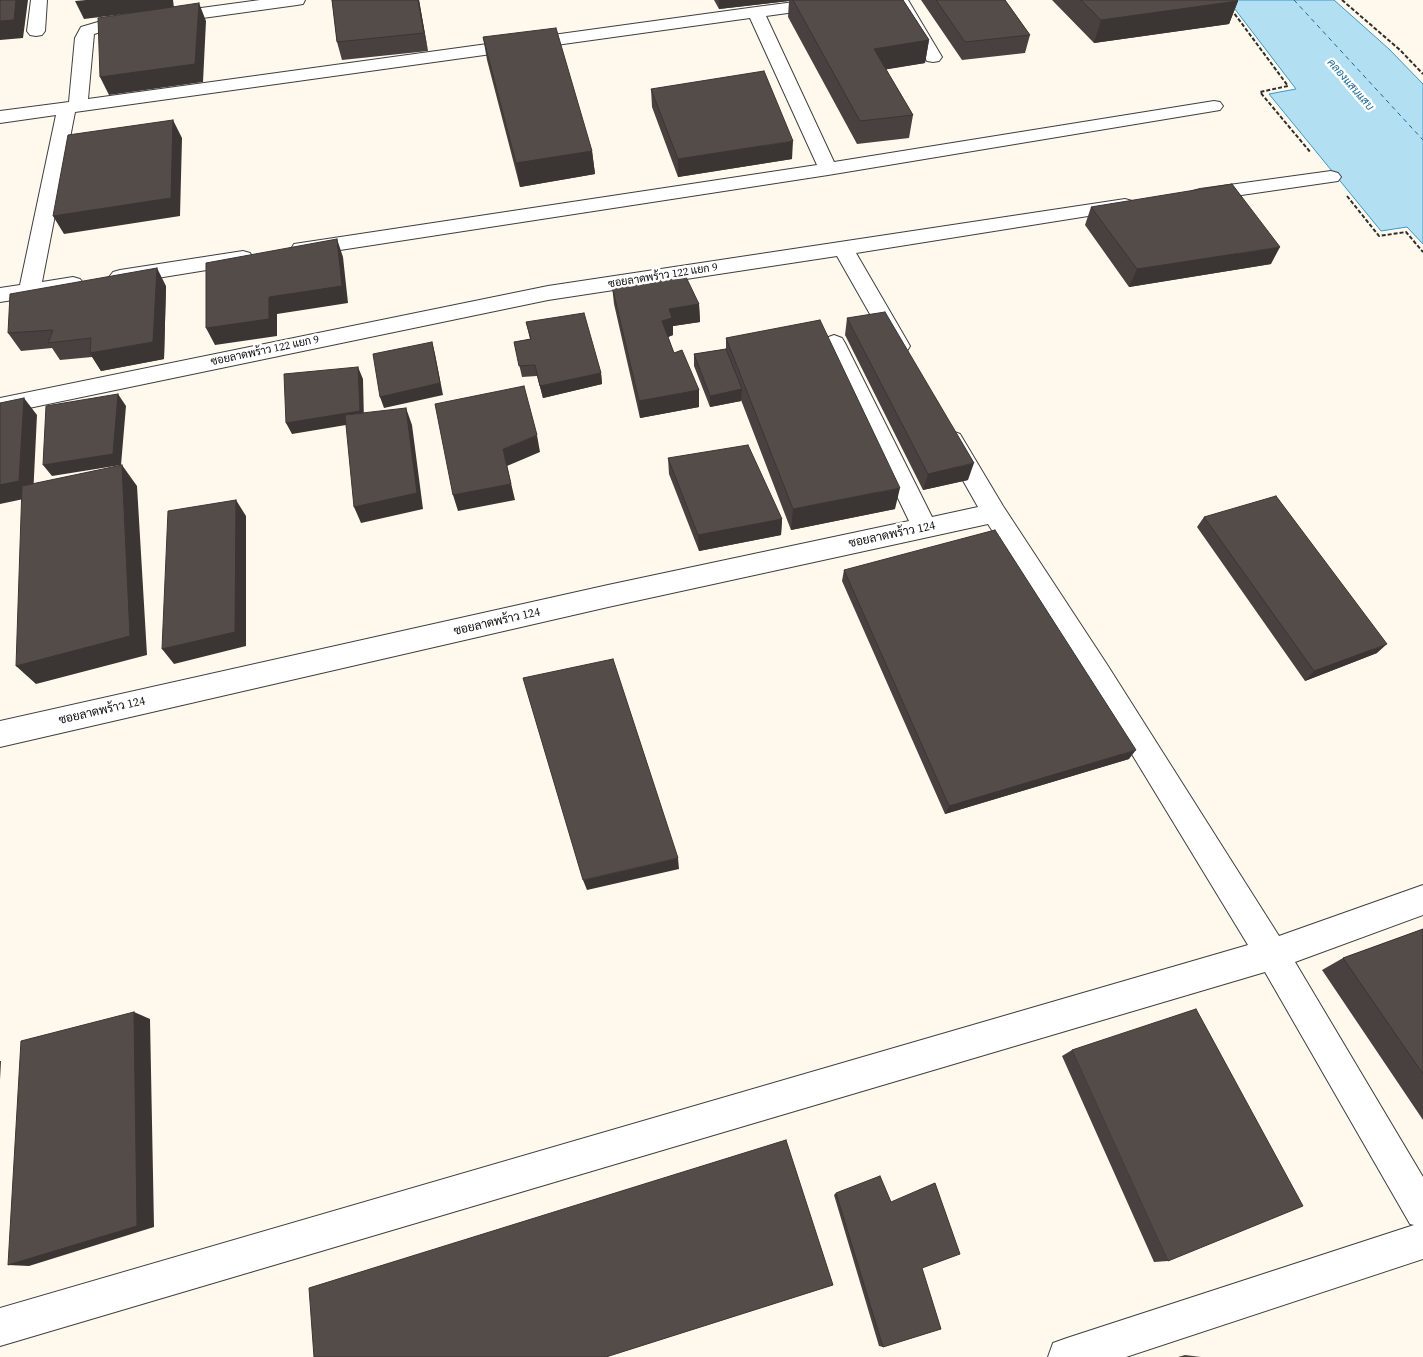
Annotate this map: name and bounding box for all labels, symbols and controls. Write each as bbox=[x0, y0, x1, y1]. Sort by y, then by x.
water label: คลองแสนแสบ bbox=[1324, 56, 1376, 114]
street label: ซอยลาดพร้าว 122 แยก 9 bbox=[607, 261, 719, 291]
street label: ซอยลาดพร้าว 122 แยก 9 bbox=[210, 333, 320, 369]
street label: ซอยลาดพร้าว 124 bbox=[847, 519, 937, 551]
street label: ซอยลาดพร้าว 124 bbox=[452, 605, 542, 639]
street label: ซอยลาดพร้าว 124 bbox=[57, 694, 147, 728]

